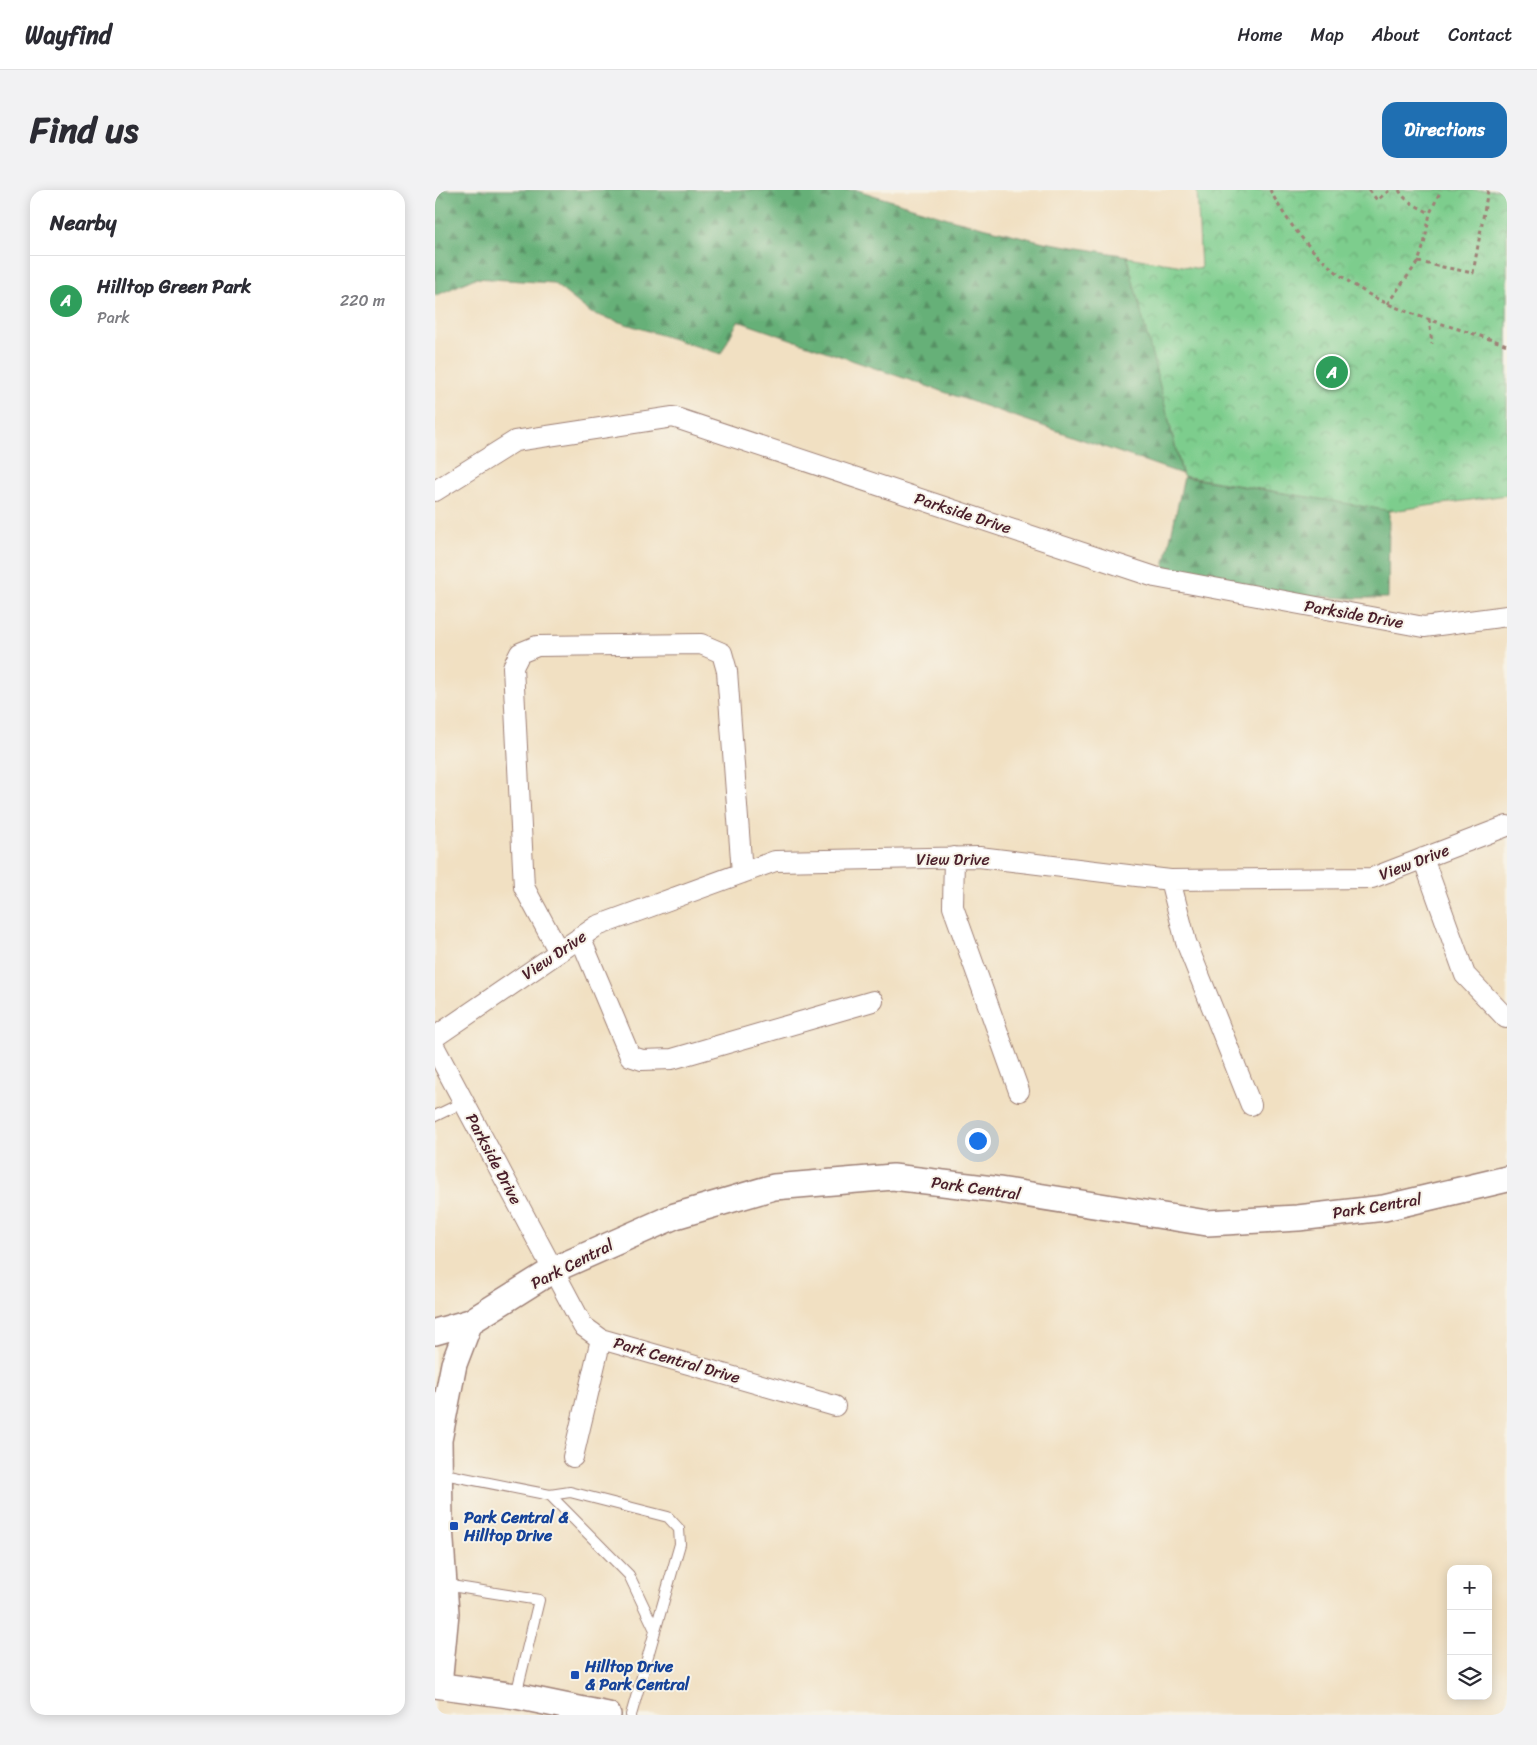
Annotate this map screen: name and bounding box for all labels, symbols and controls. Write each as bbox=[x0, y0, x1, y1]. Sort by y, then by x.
text: Wayfind bbox=[25, 14, 111, 56]
text: Home bbox=[1238, 19, 1283, 51]
text: Map bbox=[1311, 19, 1344, 51]
text: About bbox=[1372, 19, 1420, 51]
text: Contact bbox=[1448, 19, 1512, 51]
text: Find us bbox=[30, 99, 138, 161]
button: Directions bbox=[1382, 102, 1507, 158]
text: Nearby bbox=[50, 204, 116, 242]
text: Hilltop Green Park bbox=[97, 270, 251, 303]
text: A bbox=[61, 286, 71, 315]
text: 220 m bbox=[340, 286, 385, 315]
text: Park bbox=[97, 303, 130, 332]
pin: A bbox=[1316, 353, 1348, 391]
street label: Parkside Drive bbox=[911, 484, 1015, 542]
street label: Parkside Drive bbox=[1302, 591, 1406, 637]
street label: View Drive bbox=[1374, 835, 1454, 889]
street label: View Drive bbox=[916, 845, 990, 874]
street label: View Drive bbox=[515, 922, 593, 988]
street label: Parkside Drive bbox=[458, 1108, 530, 1210]
your location bbox=[965, 1128, 991, 1154]
street label: Park Central bbox=[929, 1167, 1023, 1209]
street label: Park Central bbox=[1330, 1185, 1424, 1227]
street label: Park Central bbox=[525, 1230, 619, 1297]
street label: Park Central Drive bbox=[610, 1328, 744, 1392]
place label: Park Central & Hilltop Drive bbox=[463, 1503, 569, 1550]
marker: Park Central & Hilltop Drive bbox=[448, 1520, 460, 1532]
map controls bbox=[1447, 1565, 1492, 1700]
button: + bbox=[1447, 1565, 1492, 1610]
button: − bbox=[1447, 1610, 1492, 1655]
place label: Hilltop Drive & Park Central bbox=[584, 1652, 691, 1699]
button: layers bbox=[1447, 1655, 1492, 1700]
marker: Hilltop Drive & Park Central bbox=[569, 1669, 581, 1681]

